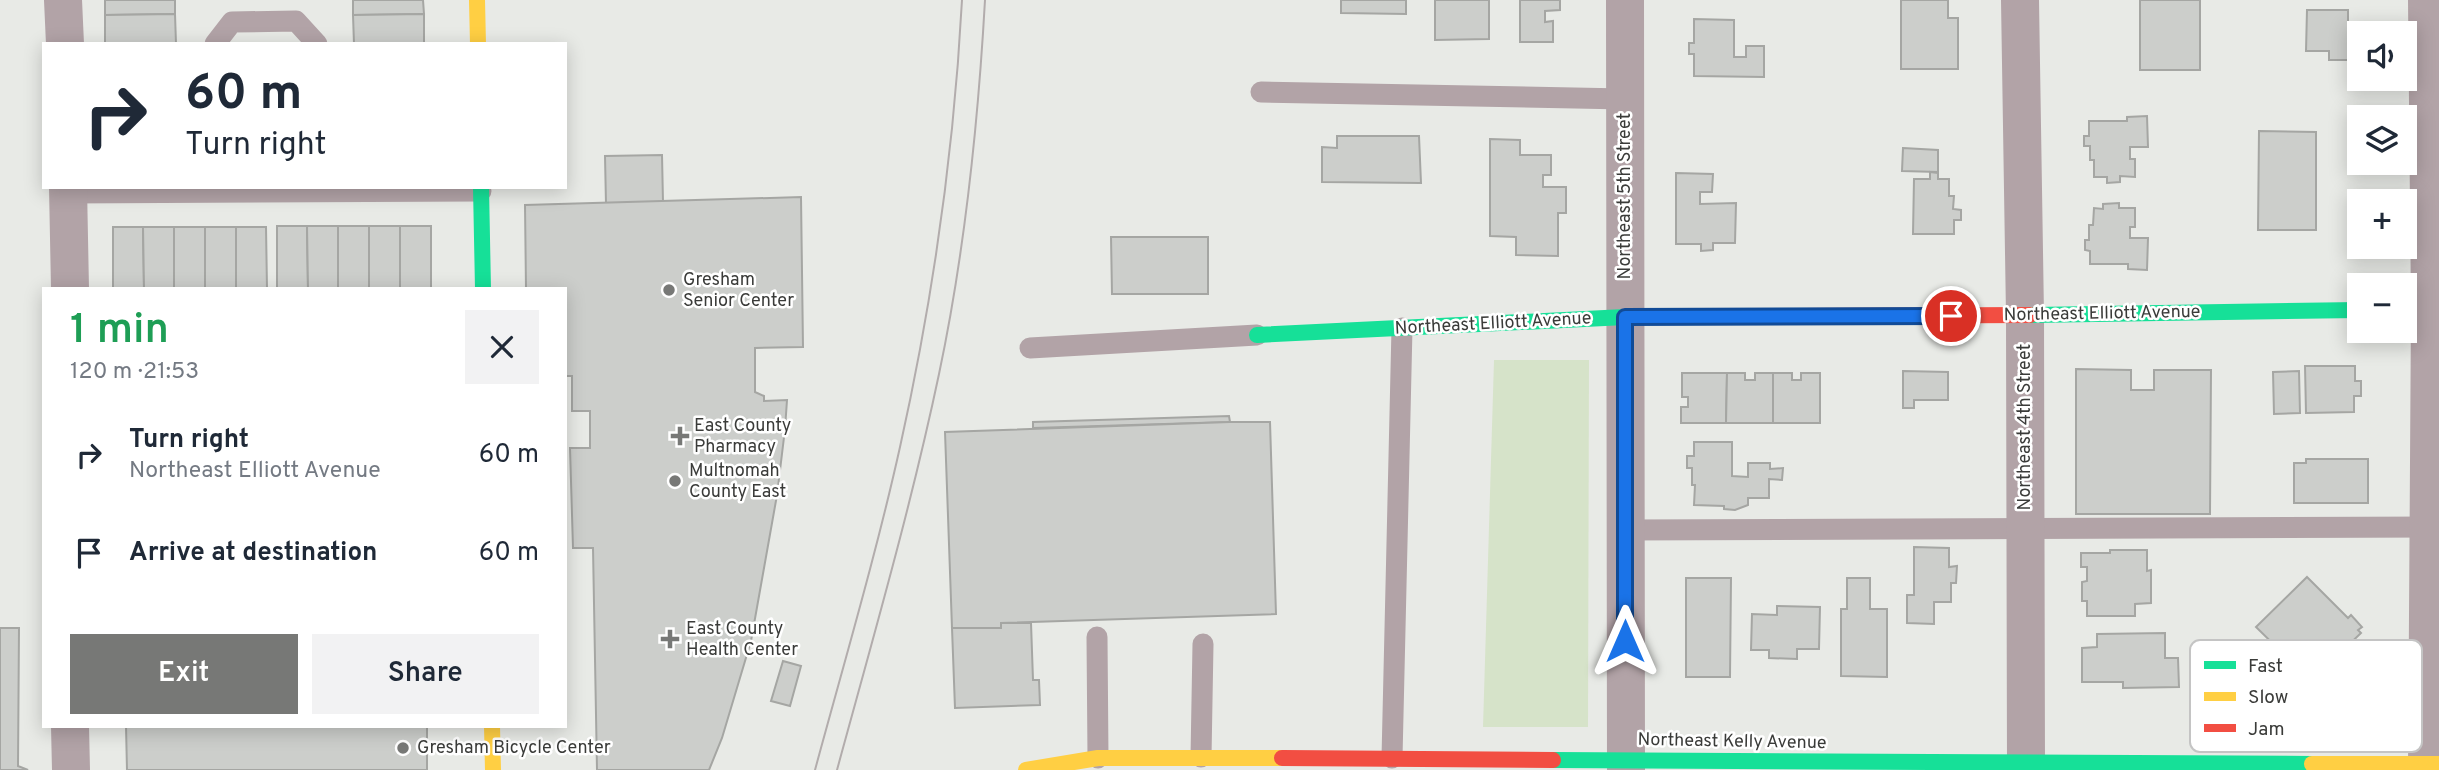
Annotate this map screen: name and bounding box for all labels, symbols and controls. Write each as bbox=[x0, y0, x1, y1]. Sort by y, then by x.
map controls bbox=[2347, 21, 2417, 343]
button: sound bbox=[2347, 21, 2417, 91]
text: 60 m bbox=[185, 65, 303, 127]
icon: right bbox=[70, 70, 161, 161]
button: layers bbox=[2347, 105, 2417, 175]
street label: Northeast 5th Street bbox=[1614, 113, 1637, 279]
text: Turn right bbox=[185, 126, 327, 166]
button: + bbox=[2347, 189, 2417, 259]
place label: Gresham Senior Center bbox=[683, 269, 794, 313]
button: − bbox=[2347, 273, 2417, 343]
marker: Gresham Senior Center bbox=[661, 282, 677, 298]
pin bbox=[1921, 286, 1981, 346]
icon: arrive bbox=[1932, 297, 1970, 335]
street label: Northeast Elliott Avenue bbox=[2003, 301, 2201, 327]
text: 1 min bbox=[70, 305, 169, 358]
street label: Northeast Elliott Avenue bbox=[1394, 307, 1592, 341]
button: close bbox=[465, 310, 539, 384]
street label: Northeast 4th Street bbox=[2014, 344, 2037, 510]
text: 120 m · 21:53 bbox=[70, 358, 199, 387]
place label: East County Pharmacy bbox=[694, 415, 791, 459]
text: Turn right bbox=[129, 424, 249, 457]
marker: East County Pharmacy bbox=[672, 428, 688, 444]
icon: right bbox=[70, 436, 108, 474]
text: 60 m bbox=[479, 439, 539, 472]
text: Northeast Elliott Avenue bbox=[129, 457, 381, 486]
place label: Multnomah County East bbox=[689, 460, 786, 504]
marker: Multnomah County East bbox=[667, 473, 683, 489]
icon: arrive bbox=[70, 534, 108, 572]
text: Arrive at destination bbox=[129, 537, 377, 570]
text: 60 m bbox=[479, 537, 539, 570]
position arrow bbox=[1588, 604, 1662, 678]
place label: East County Health Center bbox=[686, 618, 798, 662]
marker: East County Health Center bbox=[660, 629, 680, 649]
button: Exit bbox=[70, 634, 298, 714]
button: Share bbox=[312, 634, 539, 714]
legend bbox=[2190, 640, 2422, 752]
text: Fast bbox=[2248, 655, 2283, 679]
text: Slow bbox=[2248, 686, 2288, 710]
text: Jam bbox=[2248, 718, 2285, 742]
street label: Northeast Kelly Avenue bbox=[1637, 729, 1827, 755]
place label: Gresham Bicycle Center bbox=[417, 737, 611, 760]
marker: Gresham Bicycle Center bbox=[395, 740, 411, 756]

